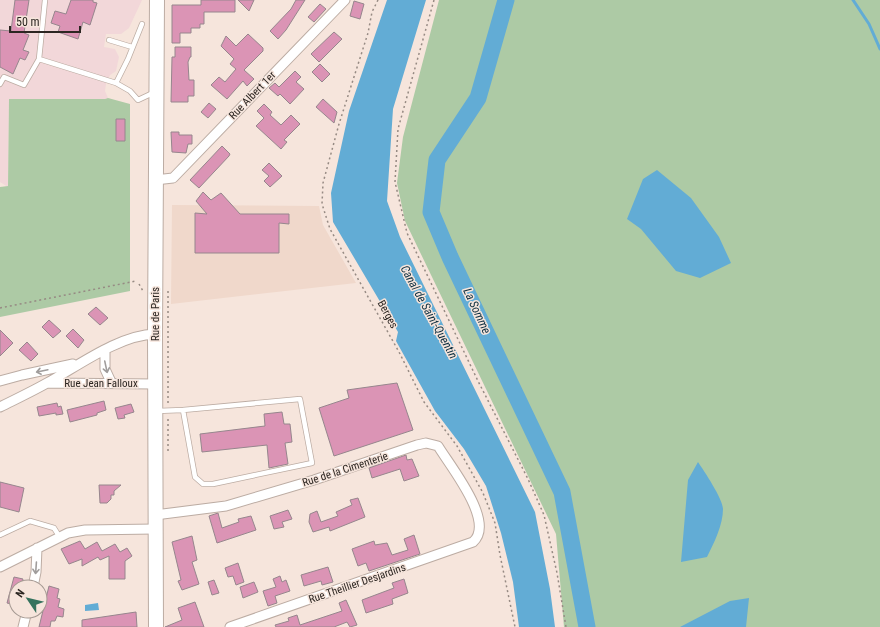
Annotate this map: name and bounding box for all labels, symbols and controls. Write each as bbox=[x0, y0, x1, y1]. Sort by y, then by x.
scale bar bbox=[10, 8, 80, 34]
text: 50 m bbox=[16, 15, 40, 29]
street label: Rue Albert 1er bbox=[226, 68, 279, 122]
water label: Canal de Saint-Quentin bbox=[398, 263, 461, 361]
water label: La Somme bbox=[460, 286, 494, 337]
street label: Rue de Paris bbox=[149, 287, 162, 341]
street label: Berges bbox=[375, 298, 401, 331]
one-way arrow bbox=[102, 360, 110, 373]
one-way arrow bbox=[36, 367, 49, 375]
street label: Rue Jean Falloux bbox=[64, 377, 138, 390]
street label: Rue de la Cimenterie bbox=[301, 450, 390, 489]
one-way arrow bbox=[33, 561, 40, 574]
street label: Rue Theillier Desjardins bbox=[307, 561, 407, 606]
north arrow bbox=[8, 579, 48, 619]
text: N bbox=[13, 587, 28, 600]

